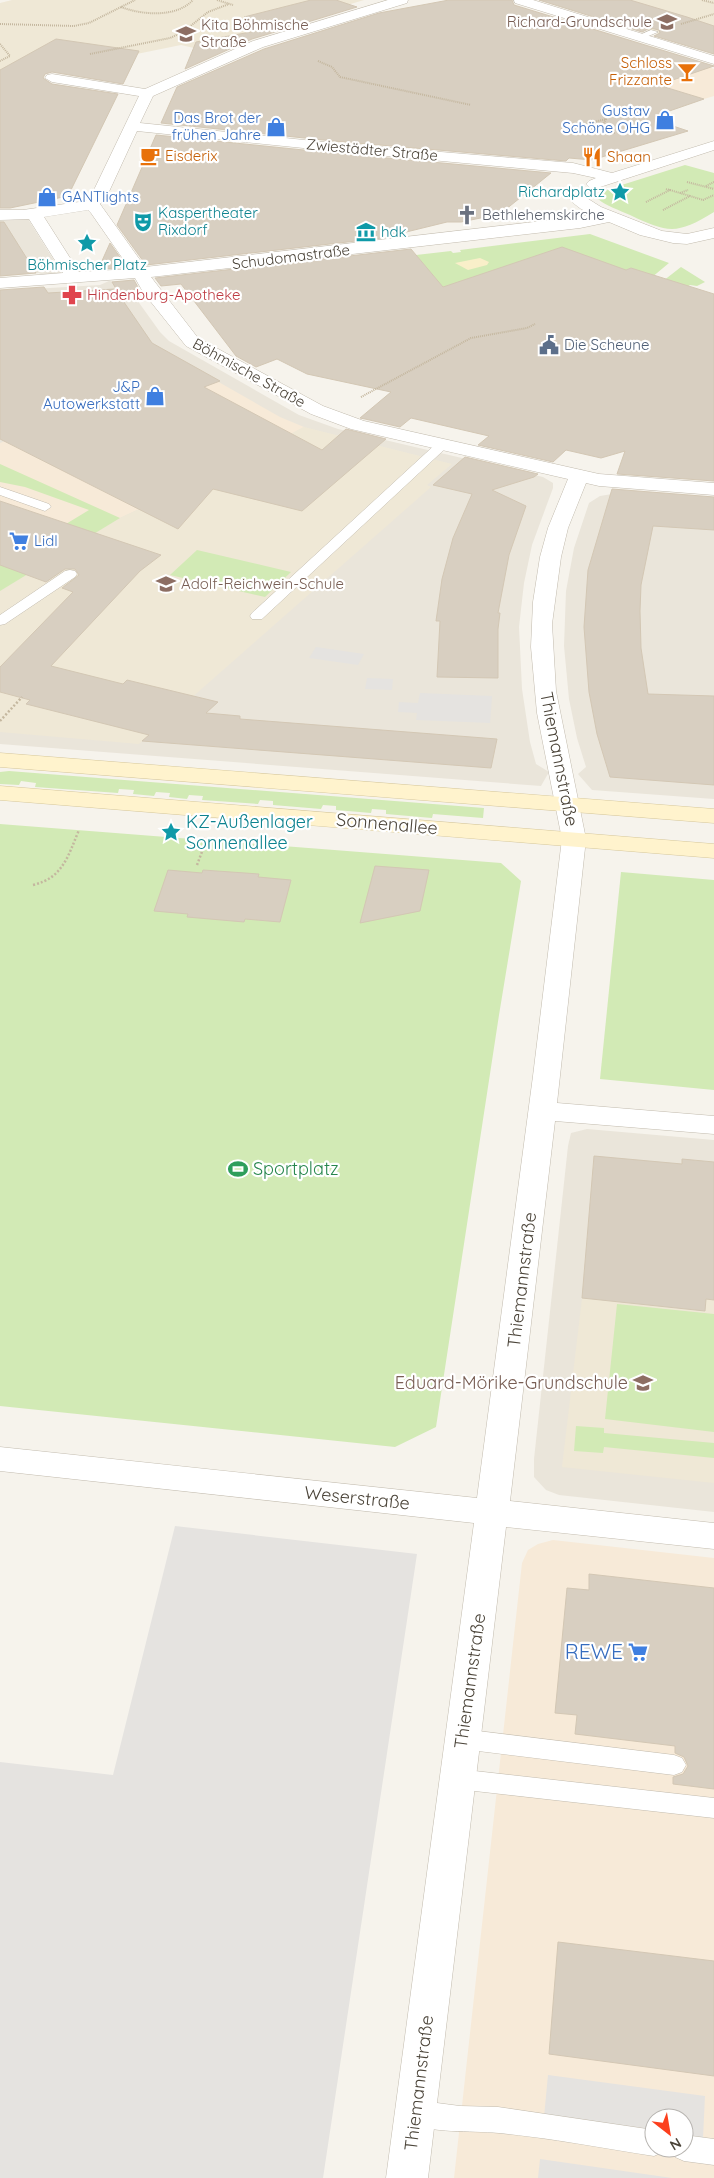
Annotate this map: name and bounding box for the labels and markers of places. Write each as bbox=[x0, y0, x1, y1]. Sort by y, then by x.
school or university icon: Richard-Grundschule bbox=[656, 11, 678, 33]
place label: Richard-Grundschule bbox=[507, 12, 652, 31]
place label: Kita Böhmische Straße bbox=[201, 15, 309, 51]
school or university icon: Kita Böhmische Straße bbox=[175, 23, 197, 45]
place label: Schloss Frizzante bbox=[609, 53, 672, 89]
bar icon: Schloss Frizzante bbox=[676, 61, 698, 83]
place label: Gustav Schöne OHG bbox=[562, 101, 650, 137]
place label: Das Brot der frühen Jahre bbox=[171, 108, 261, 144]
shop icon: Gustav Schöne OHG bbox=[654, 109, 676, 131]
shop icon: Das Brot der frühen Jahre bbox=[265, 116, 287, 138]
cafe icon: Eisderix bbox=[139, 145, 161, 167]
place label: Eisderix bbox=[165, 146, 218, 165]
restaurant icon: Shaan bbox=[581, 146, 603, 168]
place label: Shaan bbox=[607, 147, 651, 166]
place icon: Richardplatz bbox=[609, 181, 631, 203]
place label: Richardplatz bbox=[518, 182, 605, 201]
shop icon: GANTlights bbox=[36, 186, 58, 208]
place label: GANTlights bbox=[62, 187, 139, 206]
place label: Kaspertheater Rixdorf bbox=[158, 203, 258, 239]
church icon: Bethlehemskirche bbox=[456, 204, 478, 226]
place label: Bethlehemskirche bbox=[482, 205, 605, 224]
theatre icon: Kaspertheater Rixdorf bbox=[132, 211, 154, 233]
museum icon: hdk bbox=[355, 221, 377, 243]
place label: hdk bbox=[381, 222, 407, 241]
place icon: Böhmischer Platz bbox=[76, 232, 98, 254]
place label: Böhmischer Platz bbox=[27, 255, 147, 274]
pharmacy icon: Hindenburg-Apotheke bbox=[61, 284, 83, 306]
place label: Hindenburg-Apotheke bbox=[87, 285, 240, 304]
public building icon: Die Scheune bbox=[538, 334, 560, 356]
place label: Die Scheune bbox=[564, 335, 649, 354]
place label: J&P Autowerkstatt bbox=[43, 377, 140, 413]
shop icon: J&P Autowerkstatt bbox=[144, 385, 166, 407]
supermarket icon: Lidl bbox=[8, 530, 30, 552]
place label: Lidl bbox=[34, 531, 58, 550]
school or university icon: Adolf-Reichwein-Schule bbox=[155, 573, 177, 595]
place label: Adolf-Reichwein-Schule bbox=[181, 574, 344, 593]
place label: KZ-Außenlager Sonnenallee bbox=[186, 810, 313, 854]
place icon: KZ-Außenlager Sonnenallee bbox=[160, 821, 182, 843]
place label: Sportplatz bbox=[253, 1157, 339, 1180]
sports icon: Sportplatz bbox=[227, 1158, 249, 1180]
place label: Eduard-Mörike-Grundschule bbox=[395, 1371, 628, 1394]
school or university icon: Eduard-Mörike-Grundschule bbox=[632, 1372, 654, 1394]
place label: REWE bbox=[565, 1638, 623, 1664]
supermarket icon: REWE bbox=[627, 1641, 649, 1663]

